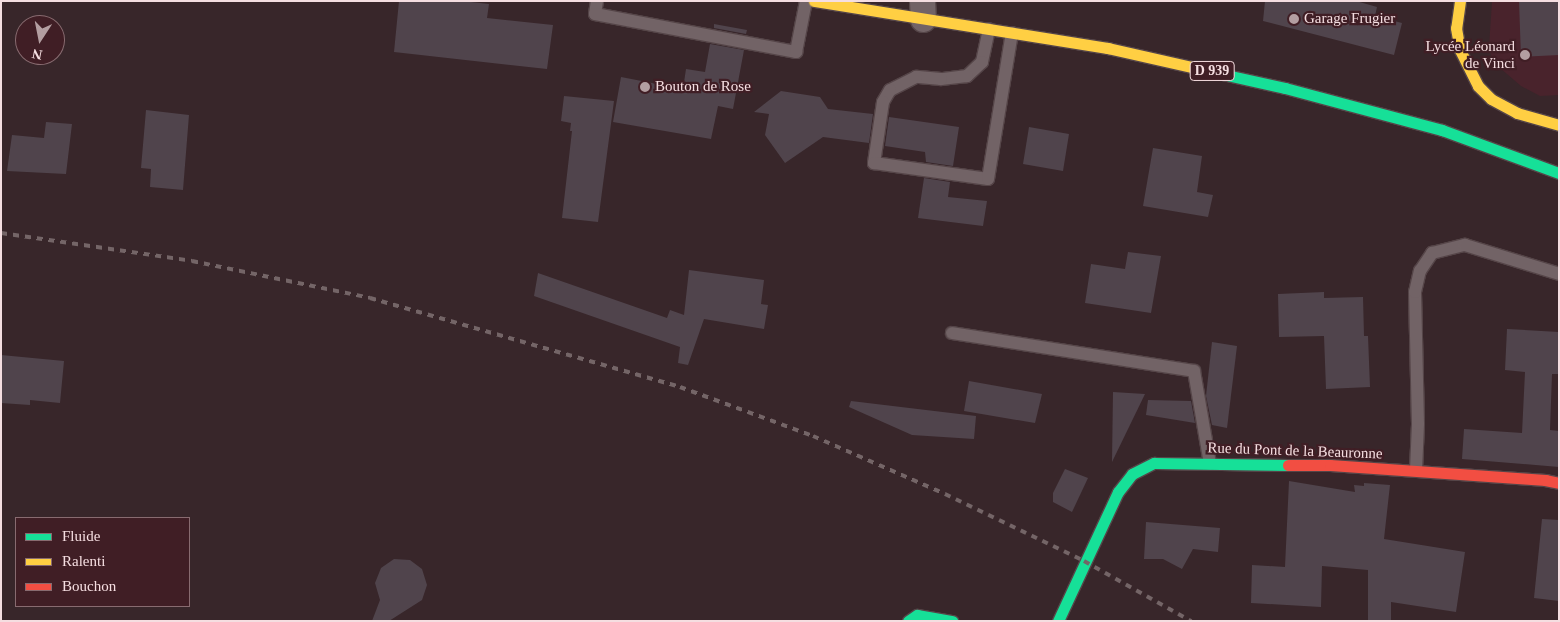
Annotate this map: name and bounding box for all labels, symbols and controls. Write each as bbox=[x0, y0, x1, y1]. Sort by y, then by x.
place label: Garage Frugier bbox=[1304, 10, 1395, 28]
marker: Garage Frugier bbox=[1288, 13, 1300, 25]
north arrow bbox=[15, 15, 65, 65]
place label: Lycée Léonard de Vinci bbox=[1425, 37, 1515, 72]
text: N bbox=[31, 46, 44, 63]
marker: Lycée Léonard de Vinci bbox=[1519, 49, 1531, 61]
road number: D 939 bbox=[1190, 59, 1234, 82]
place label: Bouton de Rose bbox=[655, 78, 751, 96]
marker: Bouton de Rose bbox=[639, 81, 651, 93]
street label: Rue du Pont de la Beauronne bbox=[1207, 439, 1383, 463]
legend bbox=[15, 517, 190, 607]
text: Fluide bbox=[62, 528, 100, 544]
text: Ralenti bbox=[62, 553, 105, 569]
text: Bouchon bbox=[62, 578, 116, 594]

